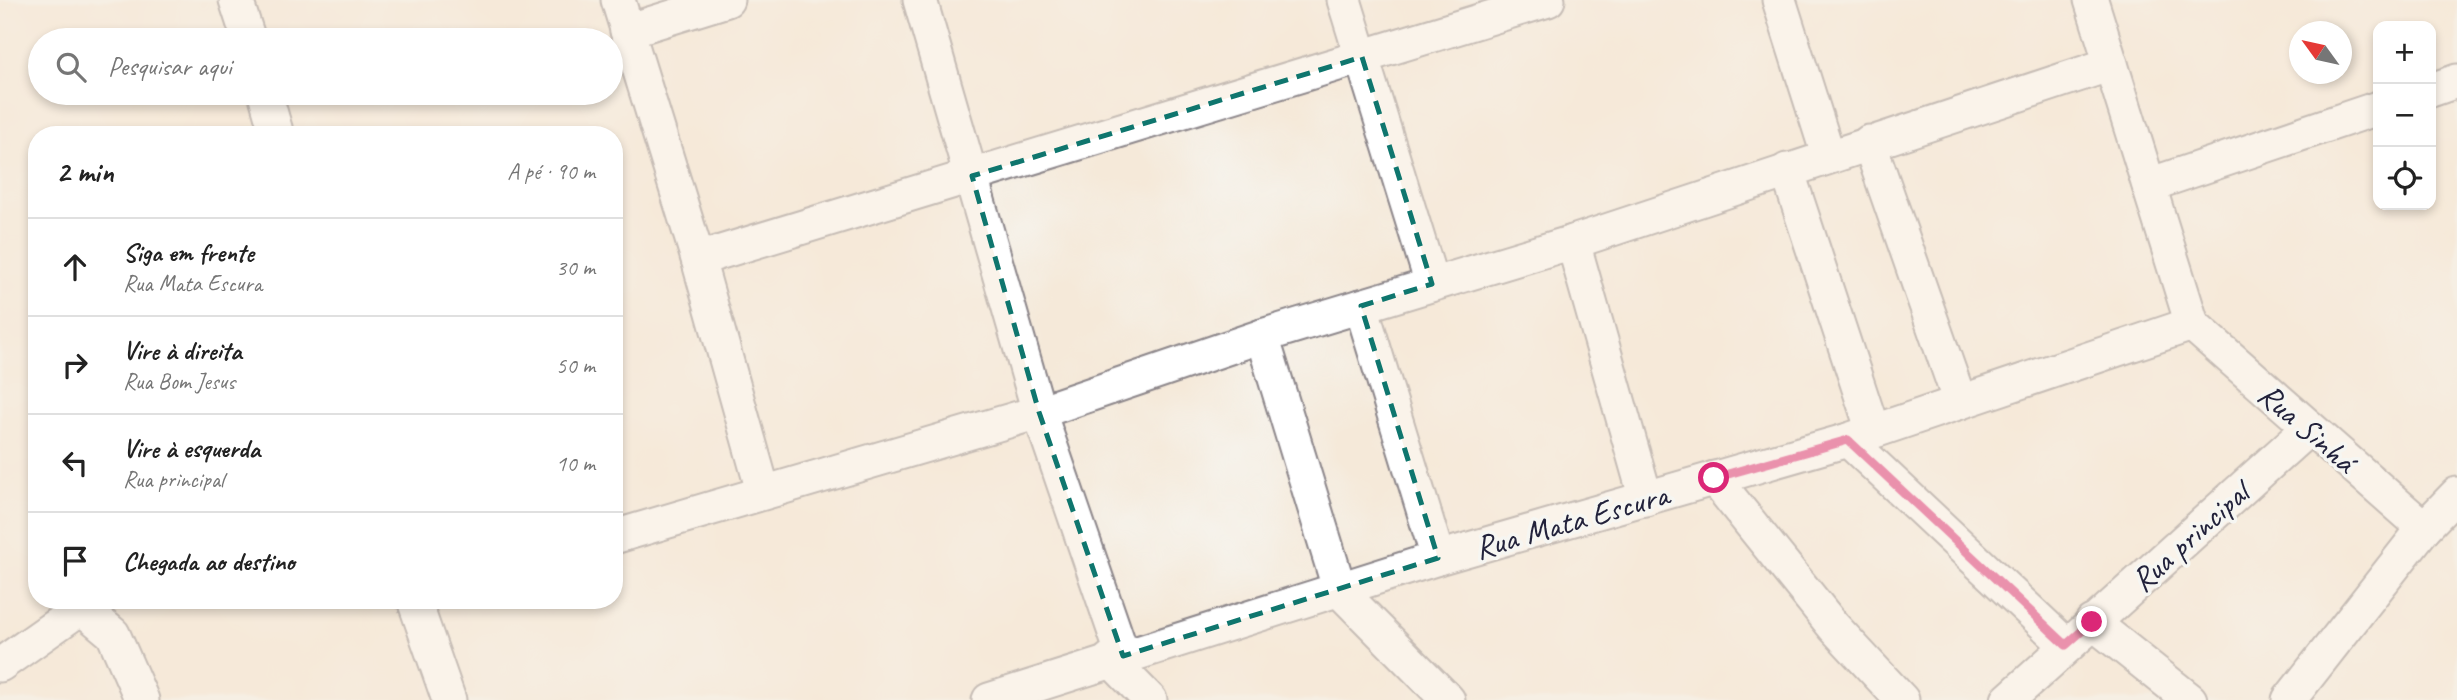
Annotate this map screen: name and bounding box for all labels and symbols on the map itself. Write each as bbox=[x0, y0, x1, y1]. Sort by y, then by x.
north arrow bbox=[2289, 21, 2352, 84]
street label: Rua Sinhá bbox=[2250, 374, 2368, 484]
route start bbox=[1698, 462, 1729, 493]
street label: Rua principal bbox=[2122, 469, 2262, 601]
street label: Rua Mata Escura bbox=[1470, 473, 1675, 569]
route end bbox=[2076, 606, 2107, 637]

